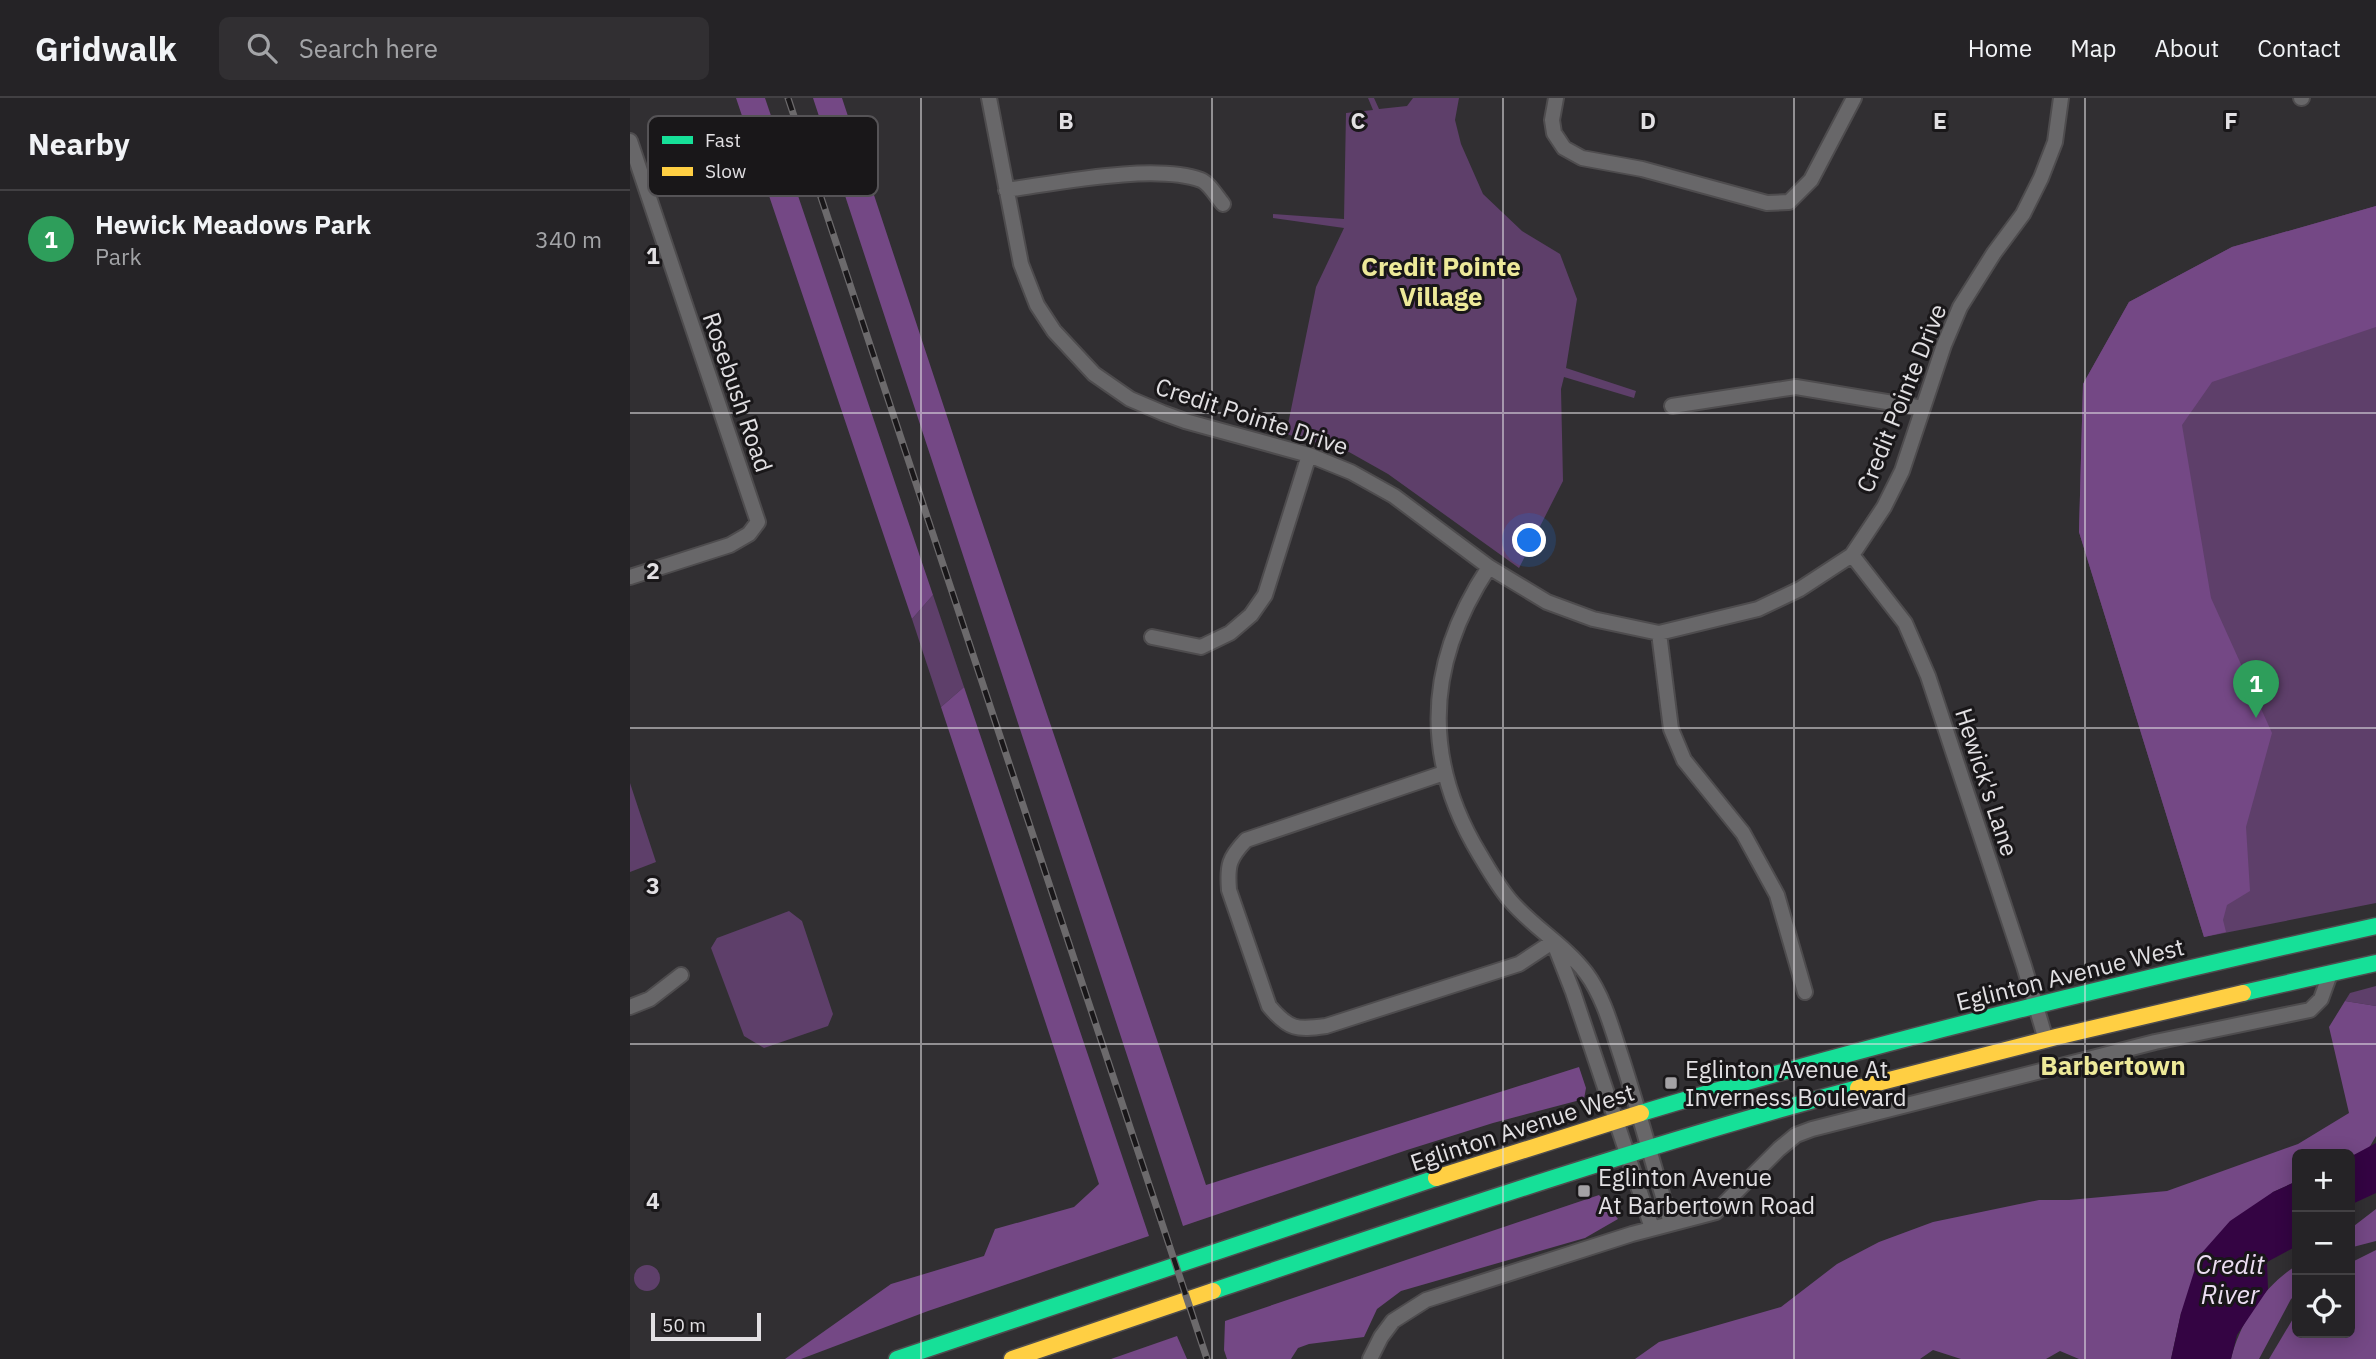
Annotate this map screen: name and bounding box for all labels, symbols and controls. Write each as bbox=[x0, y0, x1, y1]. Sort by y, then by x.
search box bbox=[219, 17, 709, 80]
text: Gridwalk bbox=[35, 27, 177, 70]
icon: search bbox=[243, 29, 281, 67]
text: Search here bbox=[299, 31, 438, 65]
text: Home bbox=[1968, 32, 2032, 64]
text: Map bbox=[2070, 32, 2116, 64]
text: About bbox=[2154, 32, 2219, 64]
text: Contact bbox=[2257, 32, 2341, 64]
text: B bbox=[1058, 105, 1074, 135]
text: C bbox=[1351, 105, 1366, 135]
text: D bbox=[1640, 105, 1656, 135]
text: E bbox=[1933, 105, 1947, 135]
text: F bbox=[2224, 105, 2238, 135]
legend bbox=[648, 116, 878, 196]
text: Nearby bbox=[28, 124, 130, 163]
text: Fast bbox=[705, 128, 741, 152]
text: Slow bbox=[705, 159, 746, 183]
text: Hewick Meadows Park bbox=[95, 207, 371, 241]
text: 1 bbox=[44, 224, 58, 254]
text: 340 m bbox=[535, 224, 602, 254]
text: 1 bbox=[646, 240, 660, 270]
text: Park bbox=[95, 241, 142, 271]
district label: Credit Pointe Village bbox=[1361, 249, 1521, 313]
street label: Credit Pointe Drive bbox=[1849, 299, 1953, 497]
street label: Rosebush Road bbox=[696, 308, 780, 476]
street label: Credit Pointe Drive bbox=[1152, 370, 1352, 462]
your location bbox=[1512, 523, 1546, 557]
text: 2 bbox=[646, 555, 660, 585]
pin: 1 bbox=[2233, 660, 2279, 718]
street label: Hewick's Lane bbox=[1948, 704, 2026, 860]
text: 3 bbox=[646, 870, 660, 900]
street label: Eglinton Avenue West bbox=[1953, 930, 2187, 1018]
district label: Barbertown bbox=[2040, 1048, 2186, 1082]
place label: Eglinton Avenue At Inverness Boulevard bbox=[1685, 1053, 1907, 1113]
marker: Eglinton Avenue At Inverness Boulevard bbox=[1663, 1075, 1679, 1091]
street label: Eglinton Avenue West bbox=[1406, 1076, 1638, 1178]
map controls bbox=[2292, 1149, 2355, 1338]
button: + bbox=[2292, 1149, 2355, 1212]
place label: Eglinton Avenue At Barbertown Road bbox=[1598, 1161, 1815, 1221]
marker: Eglinton Avenue At Barbertown Road bbox=[1576, 1183, 1592, 1199]
text: 4 bbox=[646, 1185, 660, 1215]
button: − bbox=[2292, 1212, 2355, 1275]
water label: Credit River bbox=[2196, 1247, 2265, 1311]
button: locate bbox=[2292, 1275, 2355, 1338]
scale bar bbox=[651, 1310, 761, 1342]
text: 50 m bbox=[662, 1313, 706, 1337]

